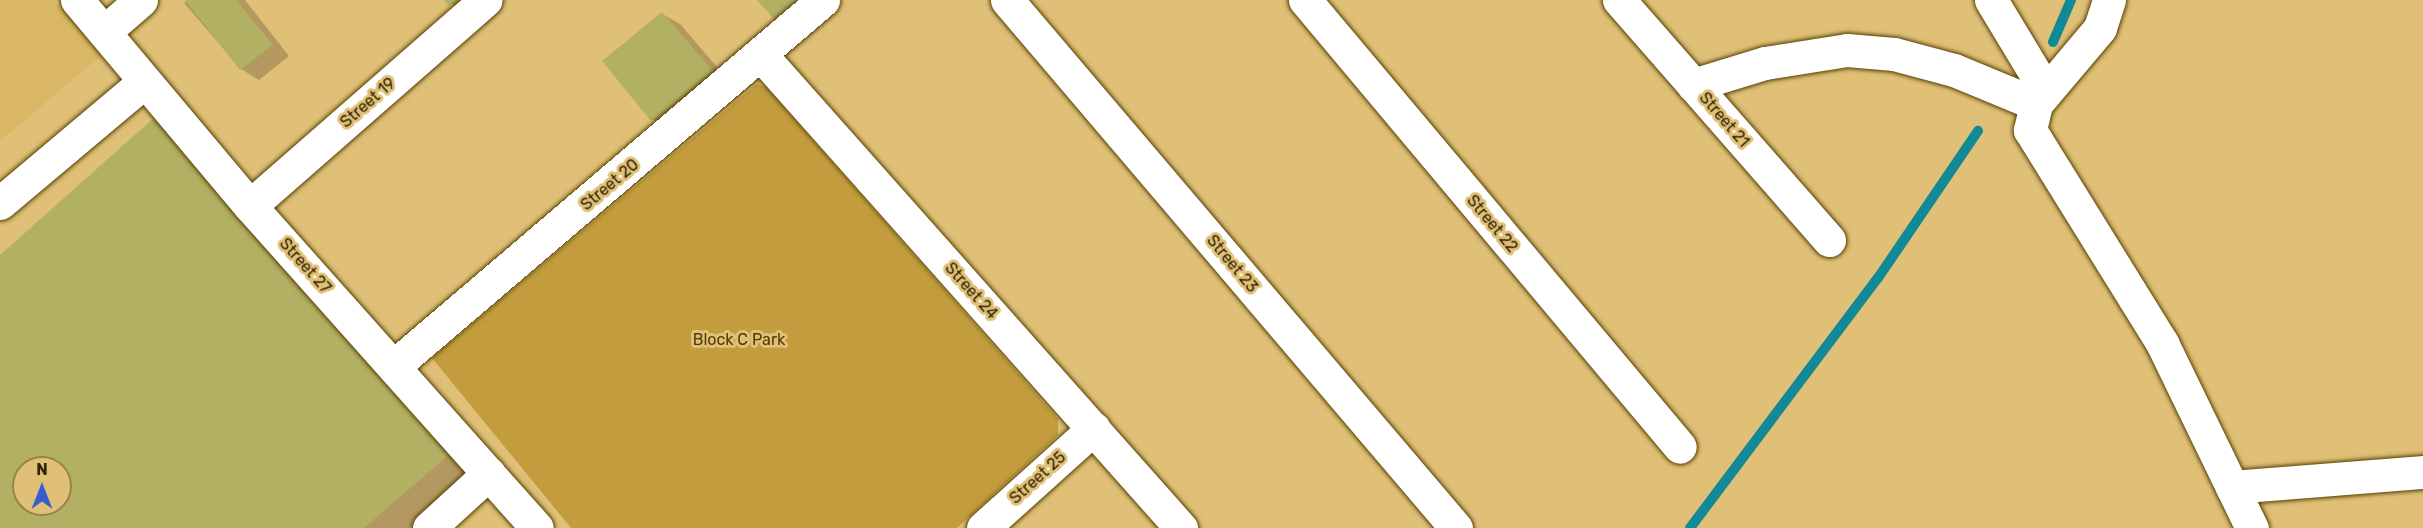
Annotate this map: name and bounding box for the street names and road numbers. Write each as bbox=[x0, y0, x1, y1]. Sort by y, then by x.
street label: Street 19 bbox=[337, 74, 399, 132]
street label: Street 21 bbox=[1695, 89, 1753, 151]
street label: Street 20 bbox=[577, 155, 643, 215]
street label: Street 22 bbox=[1462, 191, 1522, 257]
street label: Street 23 bbox=[1202, 231, 1262, 297]
street label: Street 27 bbox=[275, 234, 335, 298]
street label: Street 24 bbox=[941, 259, 1001, 323]
street label: Street 25 bbox=[1006, 448, 1070, 508]

